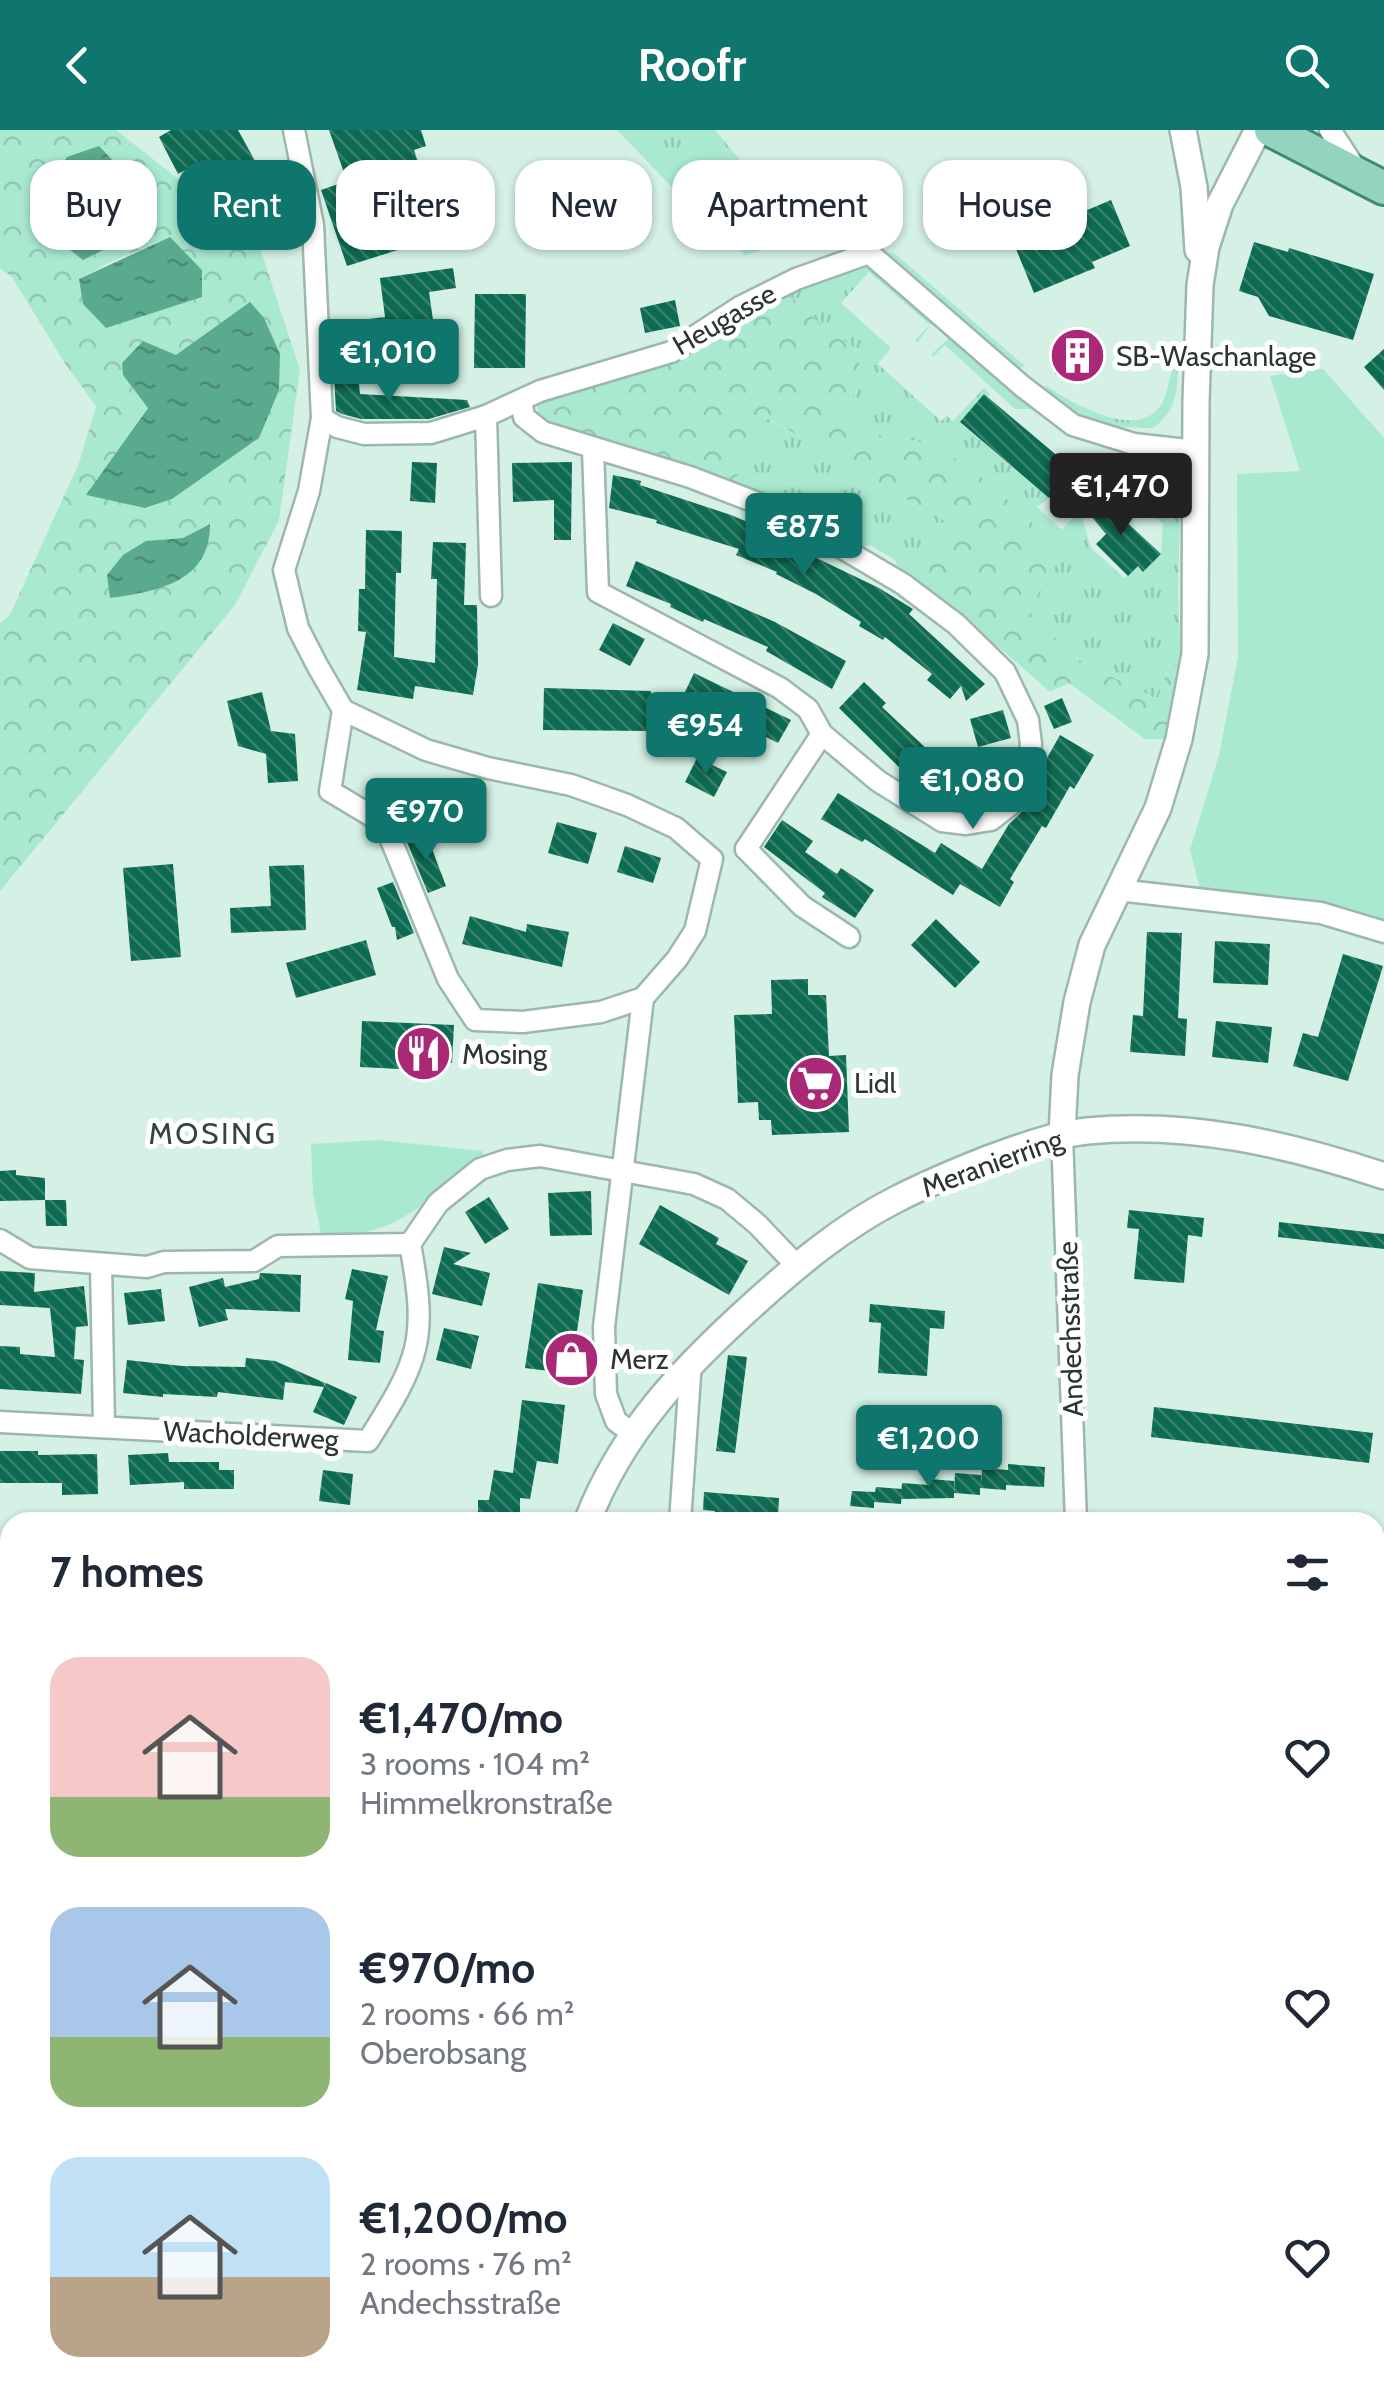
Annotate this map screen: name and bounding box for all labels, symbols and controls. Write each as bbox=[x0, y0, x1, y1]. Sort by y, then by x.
icon: back bbox=[50, 38, 105, 93]
text: Roofr bbox=[638, 38, 746, 92]
icon: search bbox=[1279, 38, 1334, 93]
chip: Buy bbox=[30, 160, 157, 250]
chip: Rent bbox=[177, 160, 316, 250]
chip: Filters bbox=[336, 160, 495, 250]
chip: New bbox=[515, 160, 652, 250]
chip: Apartment bbox=[672, 160, 903, 250]
chip: House bbox=[923, 160, 1087, 250]
street label: Heugasse bbox=[666, 276, 782, 362]
pin: €1,010 bbox=[308, 319, 470, 404]
building icon: SB-Waschanlage bbox=[1047, 326, 1107, 386]
text: €1,010 bbox=[341, 332, 437, 371]
place label: SB-Waschanlage bbox=[1116, 339, 1316, 373]
pin: €1,470 bbox=[1040, 453, 1202, 538]
text: €1,470 bbox=[1072, 466, 1170, 505]
pin: €875 bbox=[745, 493, 863, 578]
text: €875 bbox=[767, 506, 841, 545]
pin: €954 bbox=[647, 692, 765, 777]
text: €954 bbox=[668, 705, 744, 744]
pin: €1,080 bbox=[892, 747, 1054, 832]
text: €1,080 bbox=[921, 760, 1025, 799]
pin: €970 bbox=[367, 778, 485, 863]
text: €970 bbox=[387, 791, 465, 830]
restaurant icon: Mosing bbox=[393, 1024, 453, 1084]
place label: Mosing bbox=[462, 1037, 548, 1071]
supermarket icon: Lidl bbox=[785, 1053, 845, 1113]
place label: Lidl bbox=[854, 1066, 897, 1100]
district label: MOSING bbox=[149, 1115, 277, 1152]
street label: Meranierring bbox=[917, 1121, 1068, 1204]
street label: Andechsstraße bbox=[1050, 1241, 1090, 1417]
shop icon: Merz bbox=[541, 1329, 601, 1389]
place label: Merz bbox=[610, 1342, 669, 1376]
pin: €1,200 bbox=[848, 1405, 1010, 1490]
street label: Wacholderweg bbox=[162, 1413, 341, 1457]
text: €1,200 bbox=[878, 1418, 980, 1457]
icon: filters bbox=[1280, 1545, 1335, 1600]
text: 7 homes bbox=[50, 1546, 204, 1598]
text: €1,470/mo bbox=[360, 1692, 563, 1744]
icon: home bbox=[130, 1697, 250, 1817]
icon: heart bbox=[1280, 1730, 1335, 1785]
text: 3 rooms · 104 m² bbox=[360, 1744, 590, 1783]
text: Himmelkronstraße bbox=[360, 1783, 613, 1822]
text: €970/mo bbox=[360, 1942, 535, 1994]
icon: home bbox=[130, 1947, 250, 2067]
icon: heart bbox=[1280, 1980, 1335, 2035]
text: 2 rooms · 66 m² bbox=[360, 1994, 574, 2033]
text: Oberobsang bbox=[360, 2033, 526, 2072]
text: €1,200/mo bbox=[360, 2192, 568, 2244]
icon: home bbox=[130, 2197, 250, 2317]
icon: heart bbox=[1280, 2230, 1335, 2285]
text: 2 rooms · 76 m² bbox=[360, 2244, 572, 2283]
text: Andechsstraße bbox=[360, 2283, 561, 2322]

